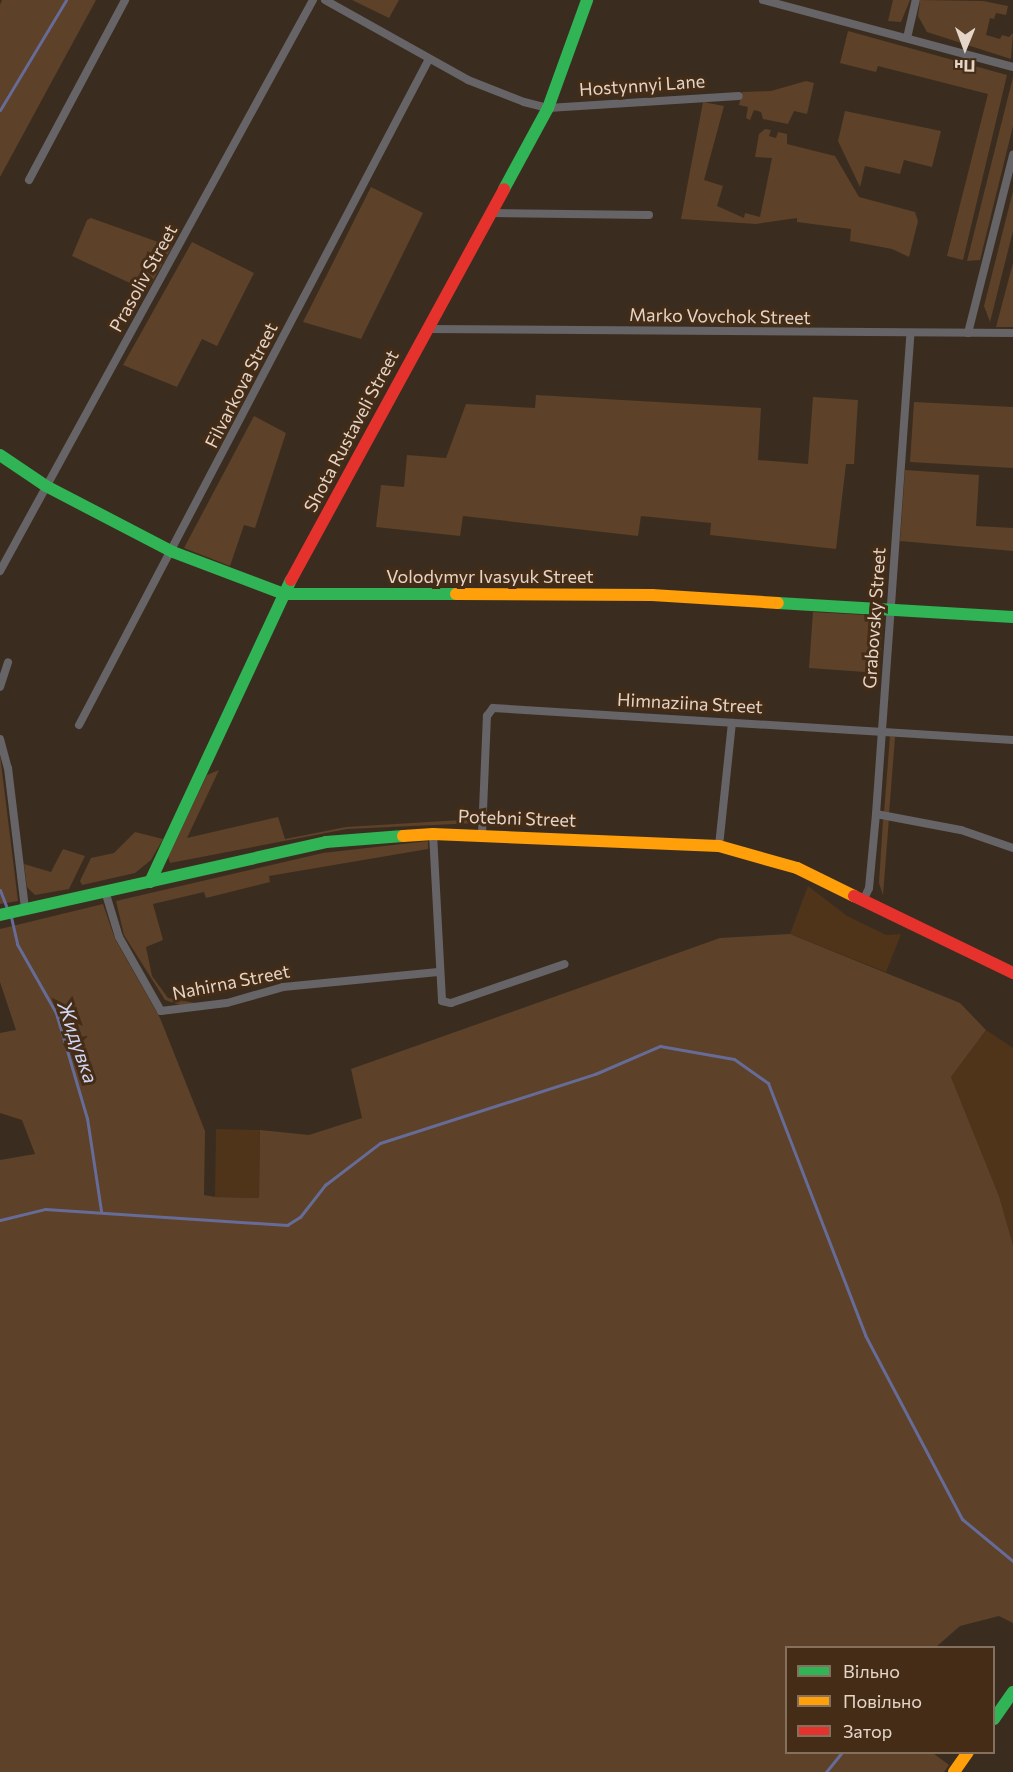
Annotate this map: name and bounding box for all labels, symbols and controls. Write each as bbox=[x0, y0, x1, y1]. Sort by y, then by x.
north arrow bbox=[935, 18, 995, 78]
text: Пн bbox=[954, 57, 975, 76]
street label: Hostynnyi Lane bbox=[578, 70, 706, 100]
street label: Prasoliv Street bbox=[105, 221, 181, 335]
street label: Marko Vovchok Street bbox=[629, 304, 811, 328]
street label: Filvarkova Street bbox=[200, 319, 282, 451]
street label: Shota Rustaveli Street bbox=[299, 346, 403, 516]
street label: Grabovsky Street bbox=[858, 547, 890, 689]
street label: Volodymyr Ivasyuk Street bbox=[386, 565, 594, 587]
street label: Himnaziina Street bbox=[617, 688, 763, 718]
street label: Potebni Street bbox=[458, 805, 576, 831]
street label: Nahirna Street bbox=[170, 960, 292, 1004]
water label: Жидувка bbox=[53, 998, 103, 1086]
legend bbox=[785, 1646, 995, 1754]
text: Вільно bbox=[843, 1660, 900, 1682]
text: Повільно bbox=[843, 1690, 922, 1712]
text: Затор bbox=[843, 1720, 892, 1742]

